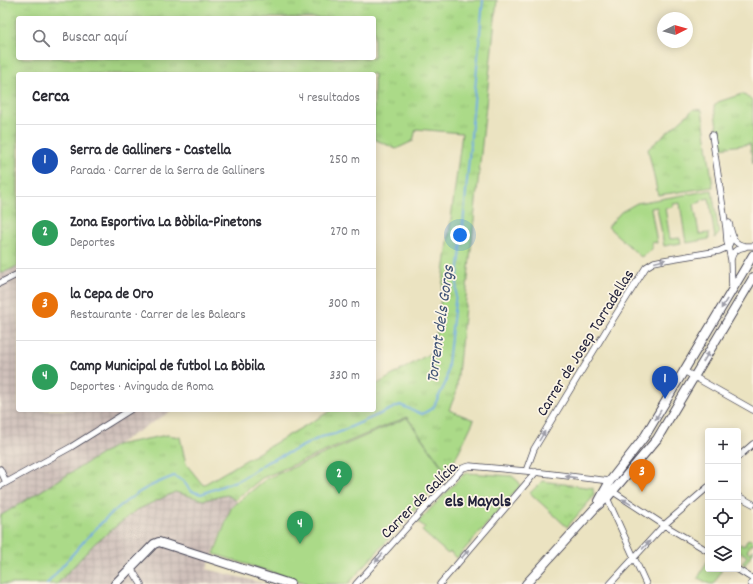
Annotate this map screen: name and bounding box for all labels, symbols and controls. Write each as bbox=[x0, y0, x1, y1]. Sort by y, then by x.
north arrow bbox=[657, 12, 693, 48]
search box bbox=[16, 16, 376, 60]
icon: search bbox=[30, 27, 52, 49]
text: Buscar aquí bbox=[62, 27, 127, 49]
text: Cerca bbox=[32, 86, 69, 110]
text: 4 resultados bbox=[299, 89, 360, 108]
text: Serra de Galliners - Castella bbox=[70, 140, 231, 162]
text: 1 bbox=[44, 151, 46, 170]
text: 250 m bbox=[329, 151, 360, 170]
text: Parada · Carrer de la Serra de Galliners bbox=[70, 162, 265, 181]
text: Zona Esportiva La Bòbila-Pinetons bbox=[70, 212, 262, 234]
text: 2 bbox=[42, 223, 48, 242]
text: 270 m bbox=[330, 223, 360, 242]
your location bbox=[450, 225, 470, 245]
text: Deportes bbox=[70, 234, 115, 253]
one-way arrow bbox=[655, 258, 667, 264]
water label: Torrent dels Gorgs bbox=[422, 263, 462, 385]
street label: Carrer de Josep Tarradellas bbox=[531, 265, 641, 421]
text: la Cepa de Oro bbox=[70, 284, 153, 306]
text: 3 bbox=[42, 295, 48, 314]
text: 300 m bbox=[328, 295, 360, 314]
one-way arrow bbox=[721, 298, 728, 310]
text: Restaurante · Carrer de les Balears bbox=[70, 306, 246, 325]
one-way arrow bbox=[703, 351, 710, 363]
text: Camp Municipal de futbol La Bòbila bbox=[70, 356, 265, 378]
pin: 1 bbox=[652, 366, 678, 399]
text: 4 bbox=[42, 367, 48, 386]
text: 330 m bbox=[329, 367, 360, 386]
text: Deportes · Avinguda de Roma bbox=[70, 378, 213, 397]
one-way arrow bbox=[654, 409, 661, 421]
map controls bbox=[705, 428, 741, 572]
button: + bbox=[705, 428, 741, 464]
one-way arrow bbox=[539, 430, 546, 442]
street label: Carrer de Galícia bbox=[376, 456, 464, 545]
pin: 3 bbox=[629, 459, 655, 492]
pin: 2 bbox=[326, 461, 352, 494]
button: − bbox=[705, 464, 741, 500]
one-way arrow bbox=[565, 473, 577, 480]
district label: els Mayols bbox=[445, 491, 511, 515]
one-way arrow bbox=[622, 498, 632, 506]
button: locate bbox=[705, 500, 741, 536]
pin: 4 bbox=[287, 511, 313, 544]
button: layers bbox=[705, 536, 741, 572]
one-way arrow bbox=[641, 540, 650, 550]
one-way arrow bbox=[461, 549, 470, 560]
one-way arrow bbox=[374, 552, 383, 563]

